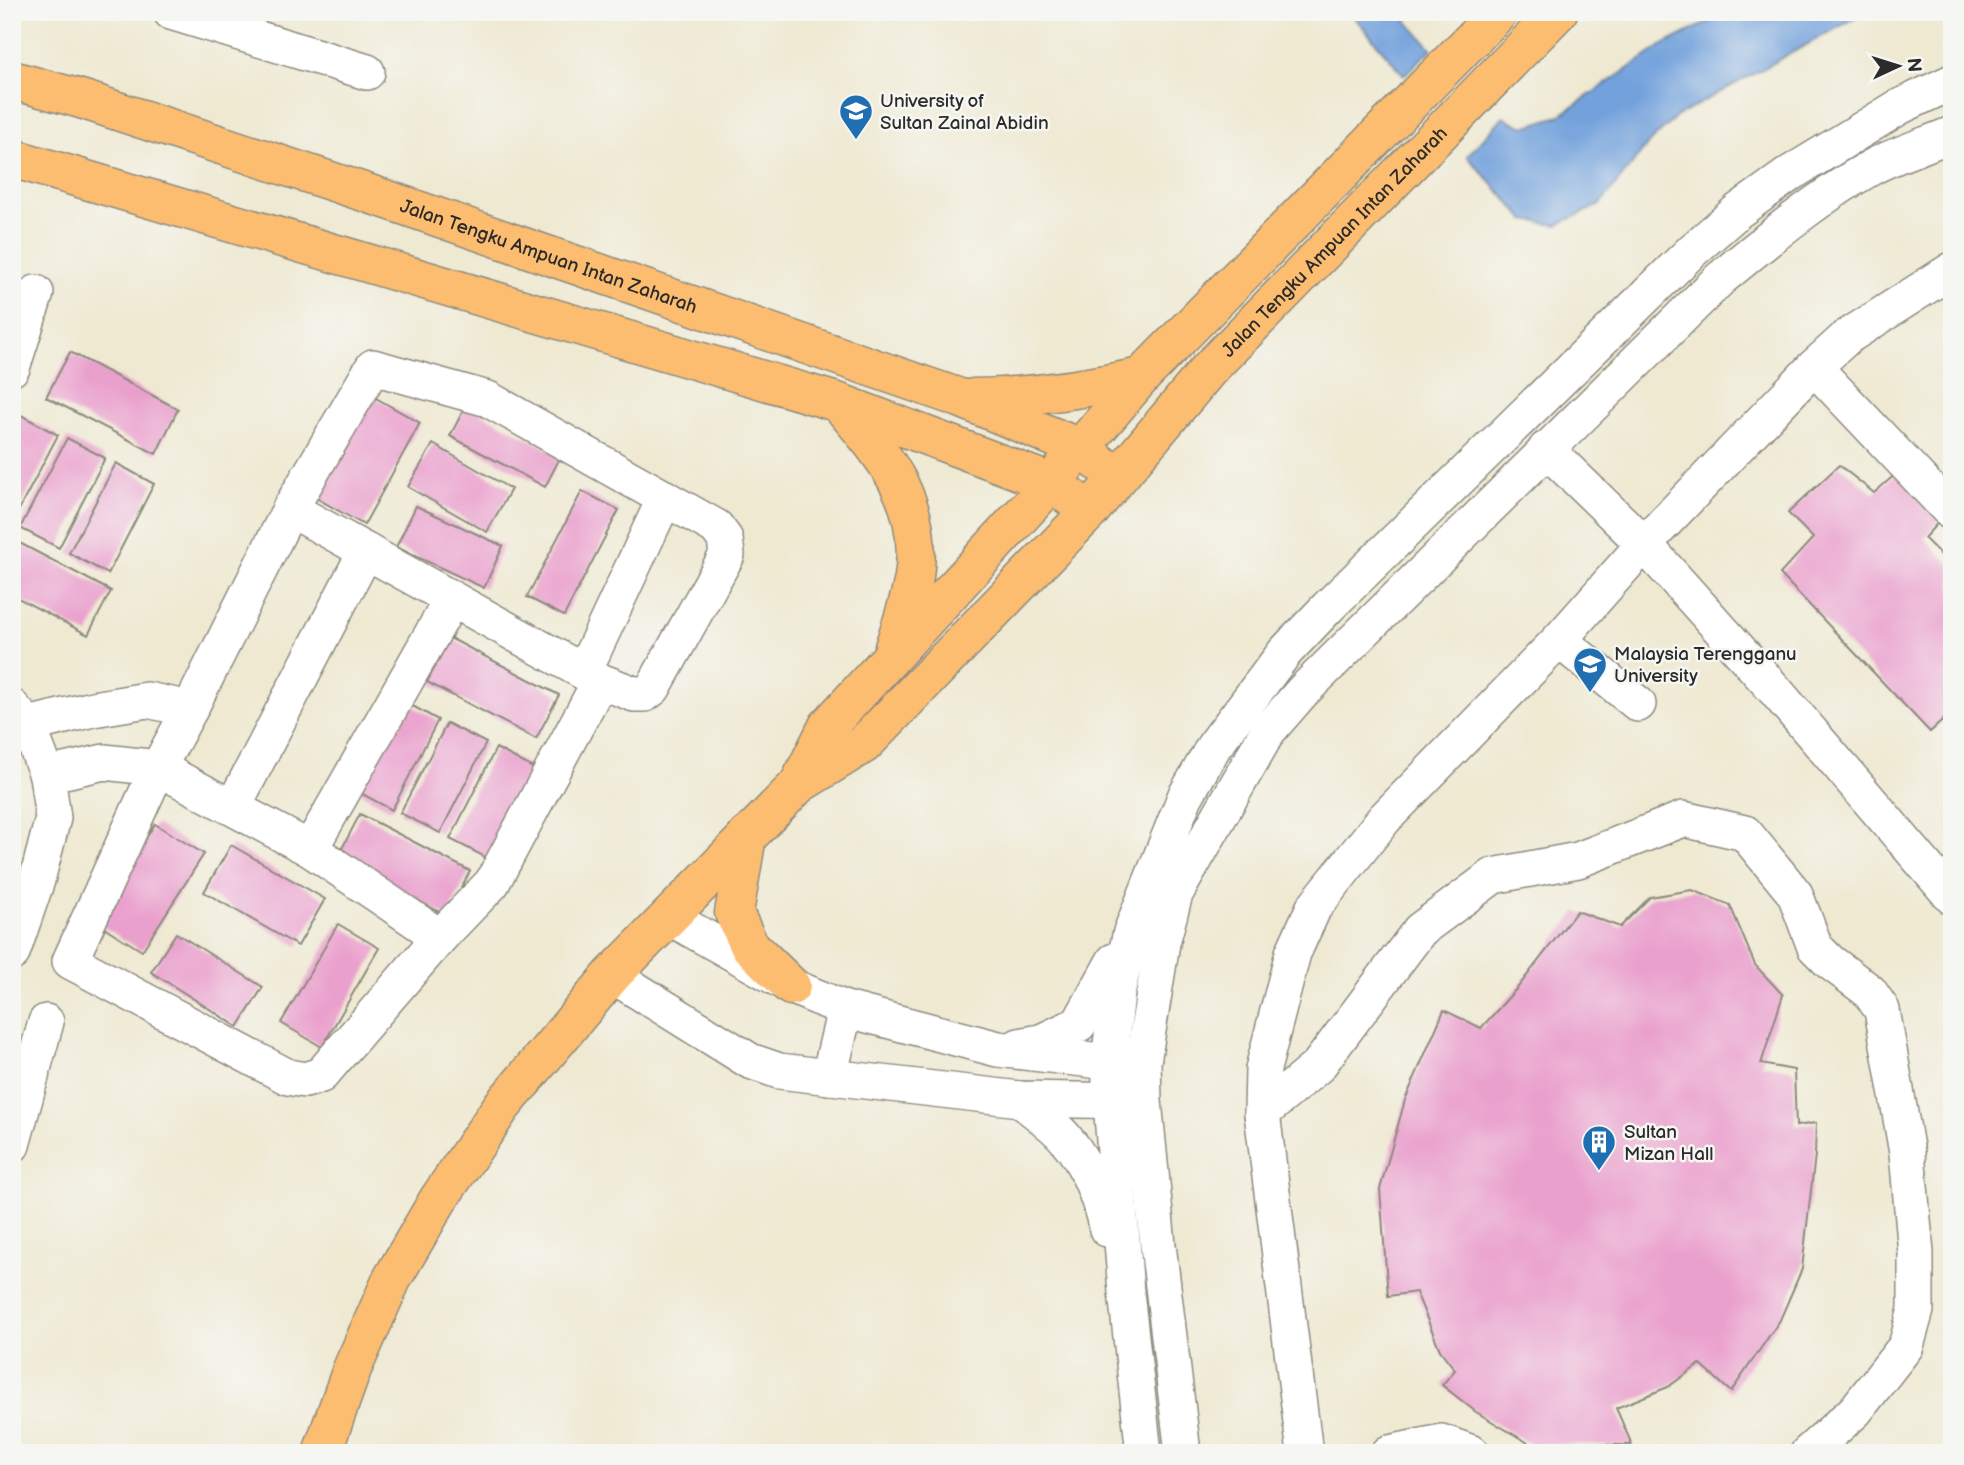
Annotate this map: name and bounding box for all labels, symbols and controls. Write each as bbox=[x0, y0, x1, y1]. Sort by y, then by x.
north arrow bbox=[1862, 32, 1932, 102]
text: N bbox=[1901, 57, 1925, 73]
place label: University of Sultan Zainal Abidin bbox=[880, 90, 1049, 135]
school or university icon: University of Sultan Zainal Abidin bbox=[837, 92, 875, 141]
street label: Jalan Tengku Ampuan Intan Zaharah bbox=[1217, 122, 1453, 362]
street label: Jalan Tengku Ampuan Intan Zaharah bbox=[397, 195, 700, 319]
place label: Malaysia Terengganu University bbox=[1614, 643, 1797, 688]
school or university icon: Malaysia Terengganu University bbox=[1571, 645, 1609, 694]
place label: Sultan Mizan Hall bbox=[1624, 1121, 1713, 1166]
building icon: Sultan Mizan Hall bbox=[1580, 1123, 1618, 1172]

